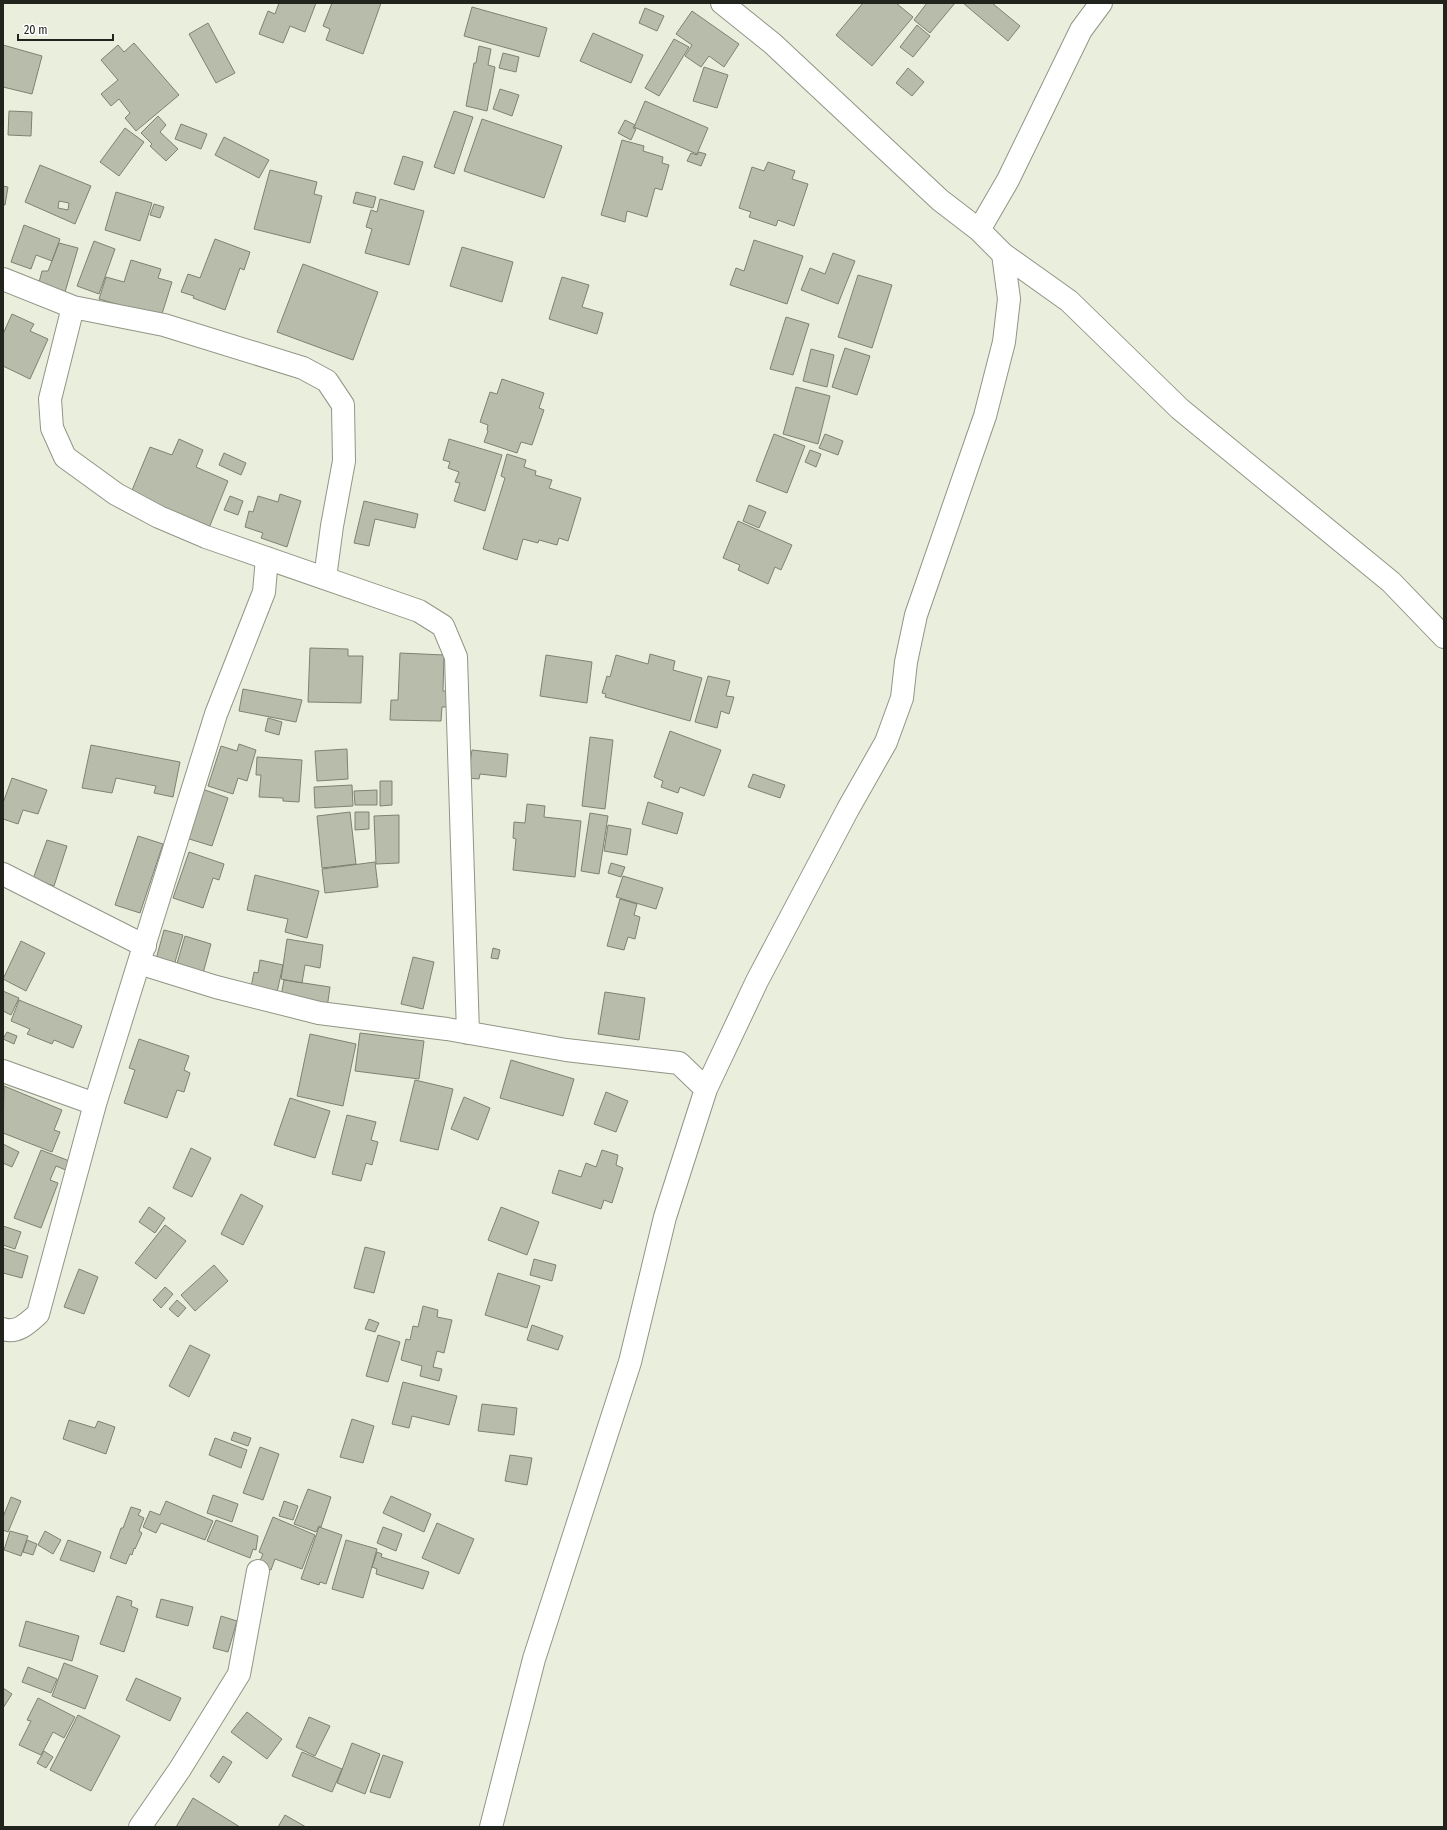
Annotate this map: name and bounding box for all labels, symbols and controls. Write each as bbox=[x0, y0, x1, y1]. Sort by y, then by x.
scale bar bbox=[18, 16, 113, 42]
text: 20 m bbox=[24, 23, 48, 37]

